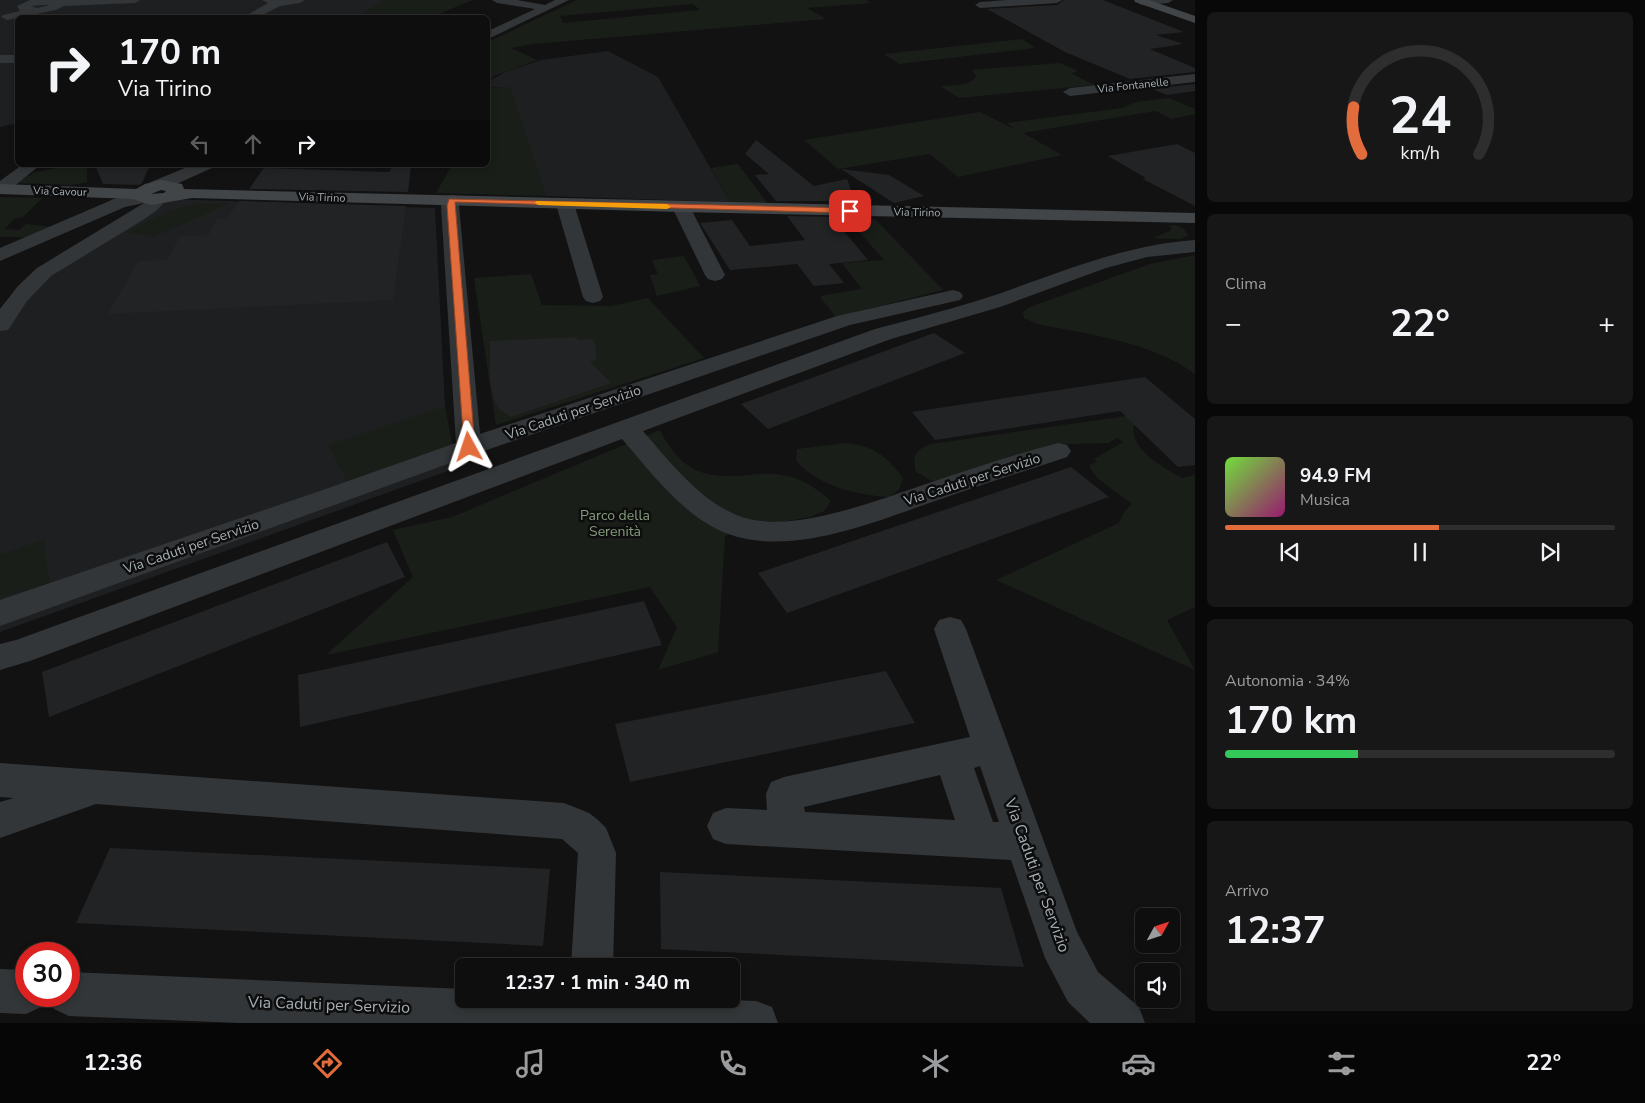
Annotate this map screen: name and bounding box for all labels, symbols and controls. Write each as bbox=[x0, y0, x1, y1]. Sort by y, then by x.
text: 170 m bbox=[118, 29, 221, 76]
icon: right bbox=[35, 35, 100, 100]
text: Via Tirino bbox=[118, 74, 212, 104]
street label: Via Fontanelle bbox=[1096, 74, 1169, 97]
text: 24 bbox=[1389, 80, 1451, 151]
icon: left bbox=[186, 130, 214, 158]
icon: ahead bbox=[239, 130, 267, 158]
icon: right bbox=[292, 130, 320, 158]
text: km/h bbox=[1400, 141, 1440, 165]
street label: Via Cavour bbox=[32, 183, 87, 200]
street label: Via Tirino bbox=[297, 189, 346, 206]
pin bbox=[829, 190, 871, 232]
icon: arrive bbox=[836, 197, 864, 225]
street label: Via Tirino bbox=[892, 205, 941, 220]
text: Clima bbox=[1225, 273, 1266, 295]
text: 22° bbox=[1390, 298, 1450, 349]
text: − bbox=[1225, 305, 1242, 343]
text: + bbox=[1598, 305, 1615, 343]
street label: Via Caduti per Servizio bbox=[502, 380, 644, 445]
position arrow bbox=[442, 420, 494, 472]
street label: Via Caduti per Servizio bbox=[901, 448, 1043, 511]
text: 94.9 FM bbox=[1300, 463, 1371, 489]
text: Musica bbox=[1300, 489, 1350, 511]
park label: Parco della Serenità bbox=[580, 506, 650, 541]
street label: Via Caduti per Servizio bbox=[120, 514, 262, 579]
icon: previous bbox=[1276, 538, 1304, 566]
icon: pause bbox=[1406, 538, 1434, 566]
icon: next bbox=[1536, 538, 1564, 566]
text: Autonomia · 34% bbox=[1225, 670, 1350, 692]
text: 170 km bbox=[1225, 695, 1357, 746]
street label: Via Caduti per Servizio bbox=[999, 794, 1075, 955]
text: Arrivo bbox=[1225, 880, 1269, 902]
text: 12:37 bbox=[1225, 905, 1326, 956]
north arrow bbox=[1135, 908, 1180, 952]
map controls bbox=[1135, 908, 1180, 1008]
speed limit sign: 30 bbox=[15, 942, 80, 1007]
button: sound bbox=[1135, 963, 1180, 1008]
text: 12:37 · 1 min · 340 m bbox=[505, 970, 690, 996]
street label: Via Caduti per Servizio bbox=[247, 991, 411, 1019]
icon: directions bbox=[310, 1046, 345, 1081]
icon: music bbox=[513, 1046, 548, 1081]
icon: phone bbox=[715, 1046, 750, 1081]
icon: climate bbox=[918, 1046, 953, 1081]
icon: car bbox=[1121, 1046, 1156, 1081]
icon: filters bbox=[1324, 1046, 1359, 1081]
text: 12:36 bbox=[84, 1048, 142, 1078]
text: 22° bbox=[1526, 1048, 1561, 1078]

